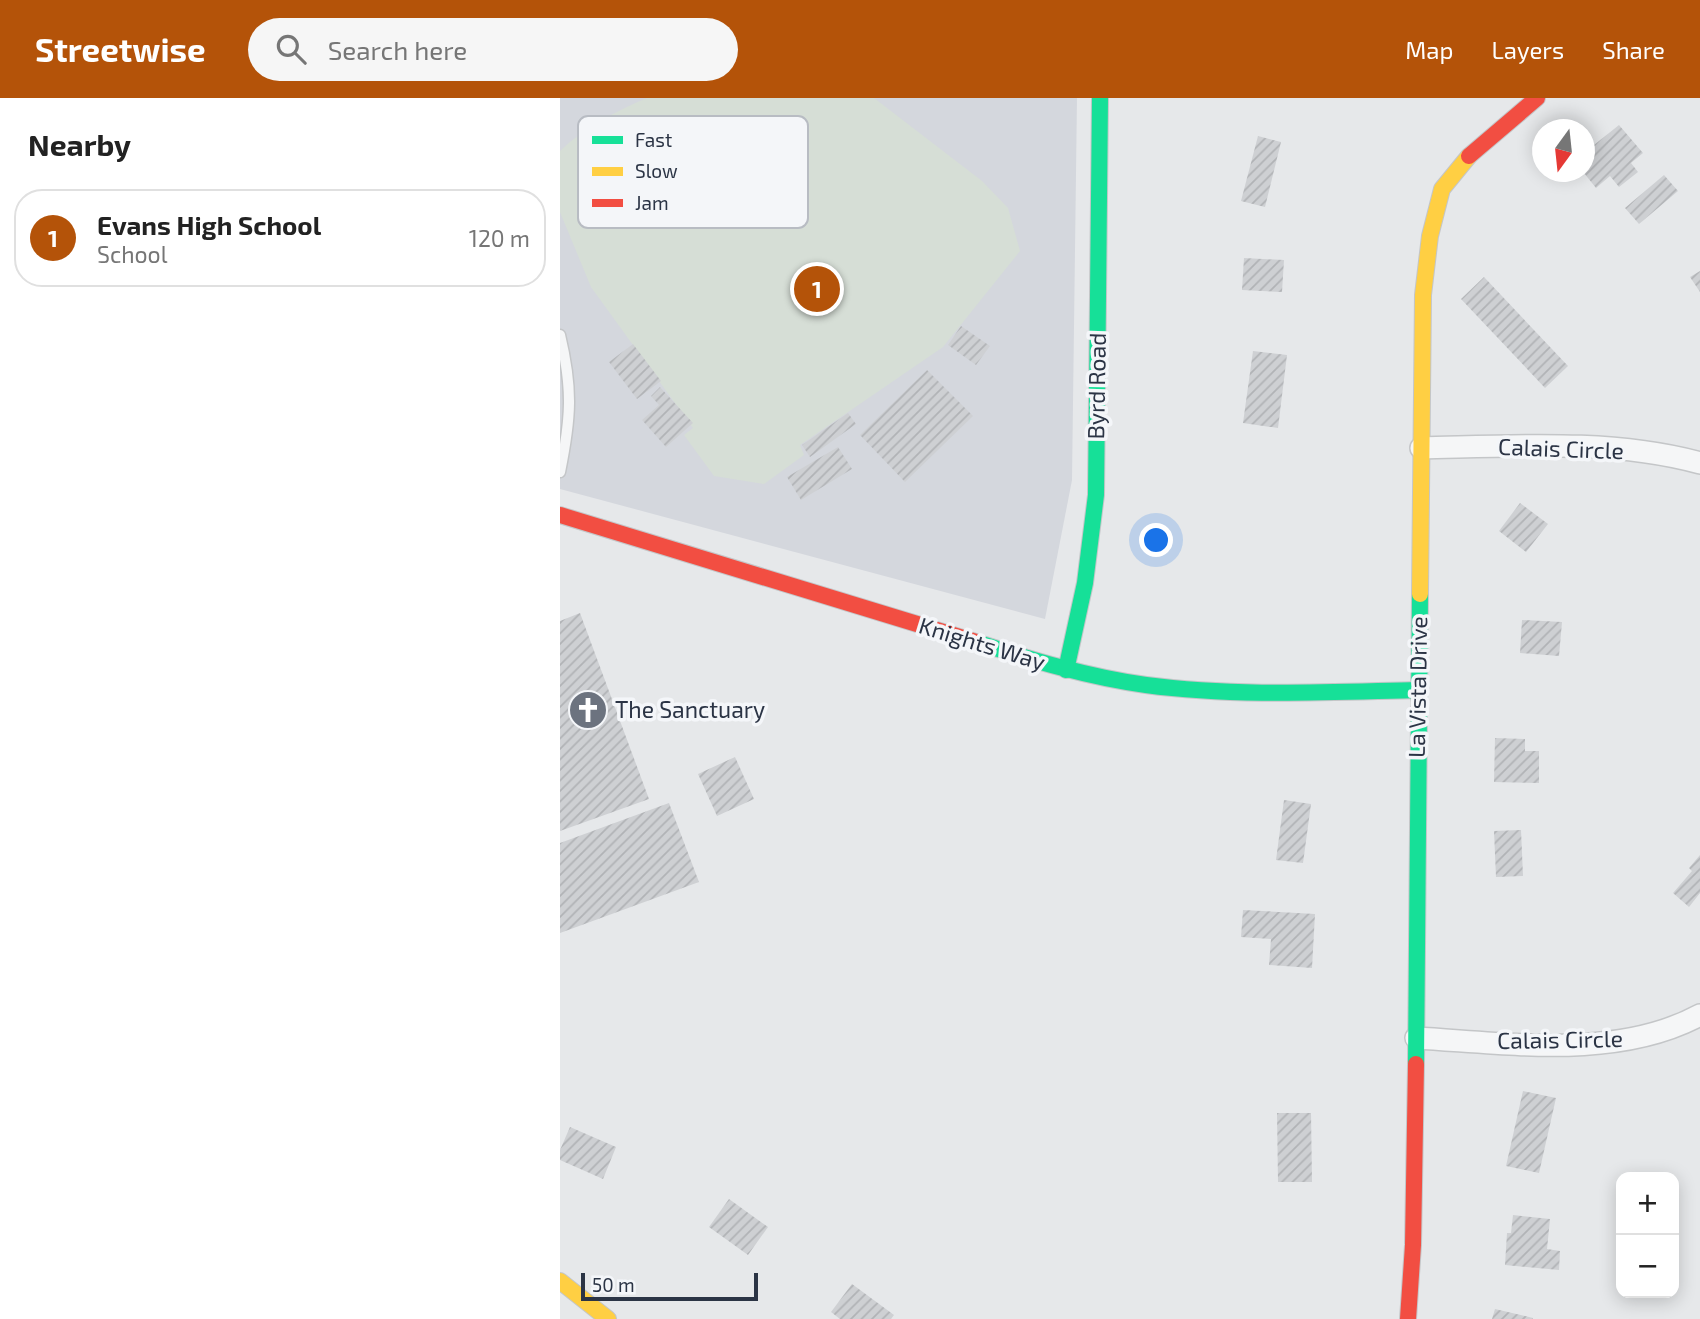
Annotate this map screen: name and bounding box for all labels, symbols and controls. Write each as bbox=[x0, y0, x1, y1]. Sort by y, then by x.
search box bbox=[248, 18, 738, 81]
text: Streetwise bbox=[35, 29, 206, 69]
icon: search bbox=[272, 30, 310, 68]
text: Search here bbox=[328, 34, 467, 65]
text: Map bbox=[1405, 35, 1453, 64]
text: Layers bbox=[1491, 35, 1564, 64]
text: Share bbox=[1602, 35, 1665, 64]
legend bbox=[578, 116, 808, 228]
north arrow bbox=[1532, 119, 1595, 182]
text: Nearby bbox=[28, 126, 131, 162]
text: Fast bbox=[635, 128, 672, 151]
text: Slow bbox=[635, 159, 678, 182]
text: Jam bbox=[635, 191, 669, 214]
text: Evans High School bbox=[97, 209, 321, 240]
text: 1 bbox=[48, 224, 58, 252]
text: 120 m bbox=[469, 224, 530, 252]
text: School bbox=[97, 240, 167, 268]
pin: 1 bbox=[794, 263, 840, 315]
street label: Byrd Road bbox=[1081, 332, 1111, 440]
street label: Calais Circle bbox=[1498, 432, 1624, 464]
your location bbox=[1139, 523, 1173, 557]
street label: Knights Way bbox=[916, 611, 1049, 676]
street label: La Vista Drive bbox=[1402, 616, 1432, 758]
church icon: The Sanctuary bbox=[567, 689, 609, 731]
place label: The Sanctuary bbox=[615, 695, 765, 723]
street label: Calais Circle bbox=[1497, 1024, 1623, 1054]
map controls bbox=[1616, 1172, 1679, 1298]
button: + bbox=[1616, 1172, 1679, 1235]
button: − bbox=[1616, 1235, 1679, 1298]
scale bar bbox=[581, 1270, 758, 1302]
text: 50 m bbox=[592, 1273, 635, 1296]

